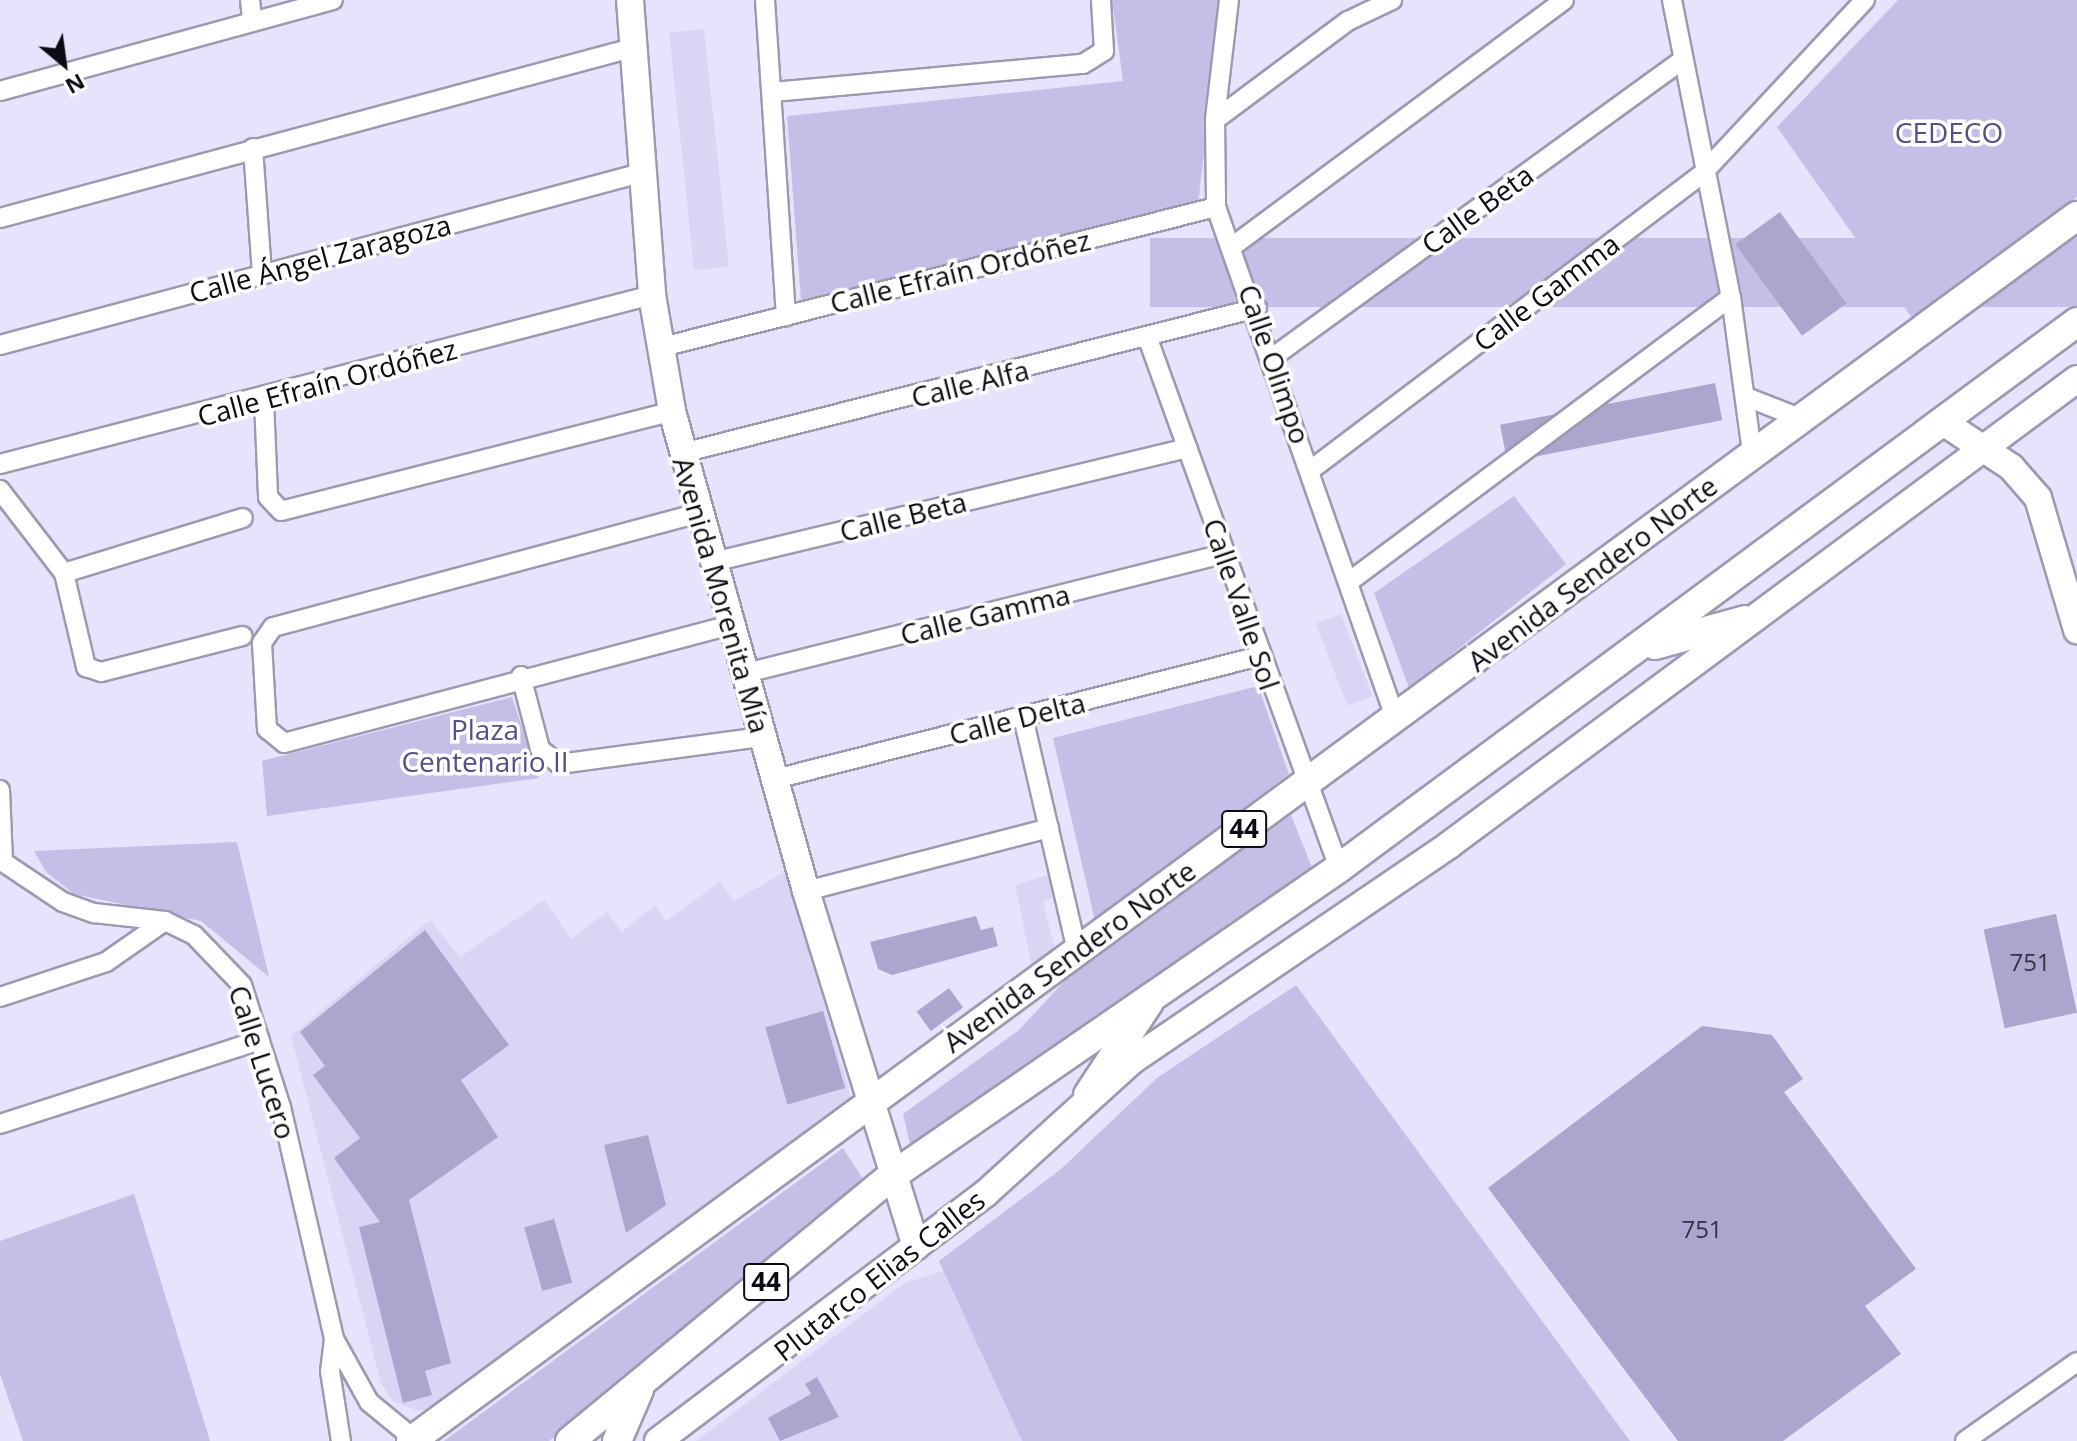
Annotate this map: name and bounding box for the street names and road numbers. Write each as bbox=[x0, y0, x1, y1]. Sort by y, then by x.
street label: Calle Beta bbox=[1415, 157, 1539, 261]
street label: Calle Ángel Zaragoza bbox=[185, 207, 455, 309]
street label: Calle Efraín Ordóñez bbox=[826, 222, 1094, 320]
street label: Calle Gamma bbox=[1467, 226, 1625, 358]
street label: Calle Olimpo bbox=[1232, 280, 1318, 448]
street label: Calle Efraín Ordóñez bbox=[194, 331, 460, 433]
street label: Calle Alfa bbox=[908, 352, 1032, 414]
street label: Avenida Morenita Mía bbox=[666, 453, 778, 737]
street label: Avenida Sendero Norte bbox=[1461, 468, 1723, 678]
street label: Calle Beta bbox=[836, 484, 970, 548]
street label: Calle Valle Sol bbox=[1197, 514, 1287, 694]
street label: Calle Gamma bbox=[897, 577, 1073, 651]
street label: Calle Delta bbox=[946, 685, 1088, 751]
road number: 44 bbox=[1220, 807, 1268, 851]
street label: Avenida Sendero Norte bbox=[936, 853, 1202, 1059]
street label: Calle Lucero bbox=[222, 981, 304, 1143]
street label: Plutarco Elias Calles bbox=[767, 1182, 991, 1368]
road number: 44 bbox=[742, 1260, 790, 1304]

